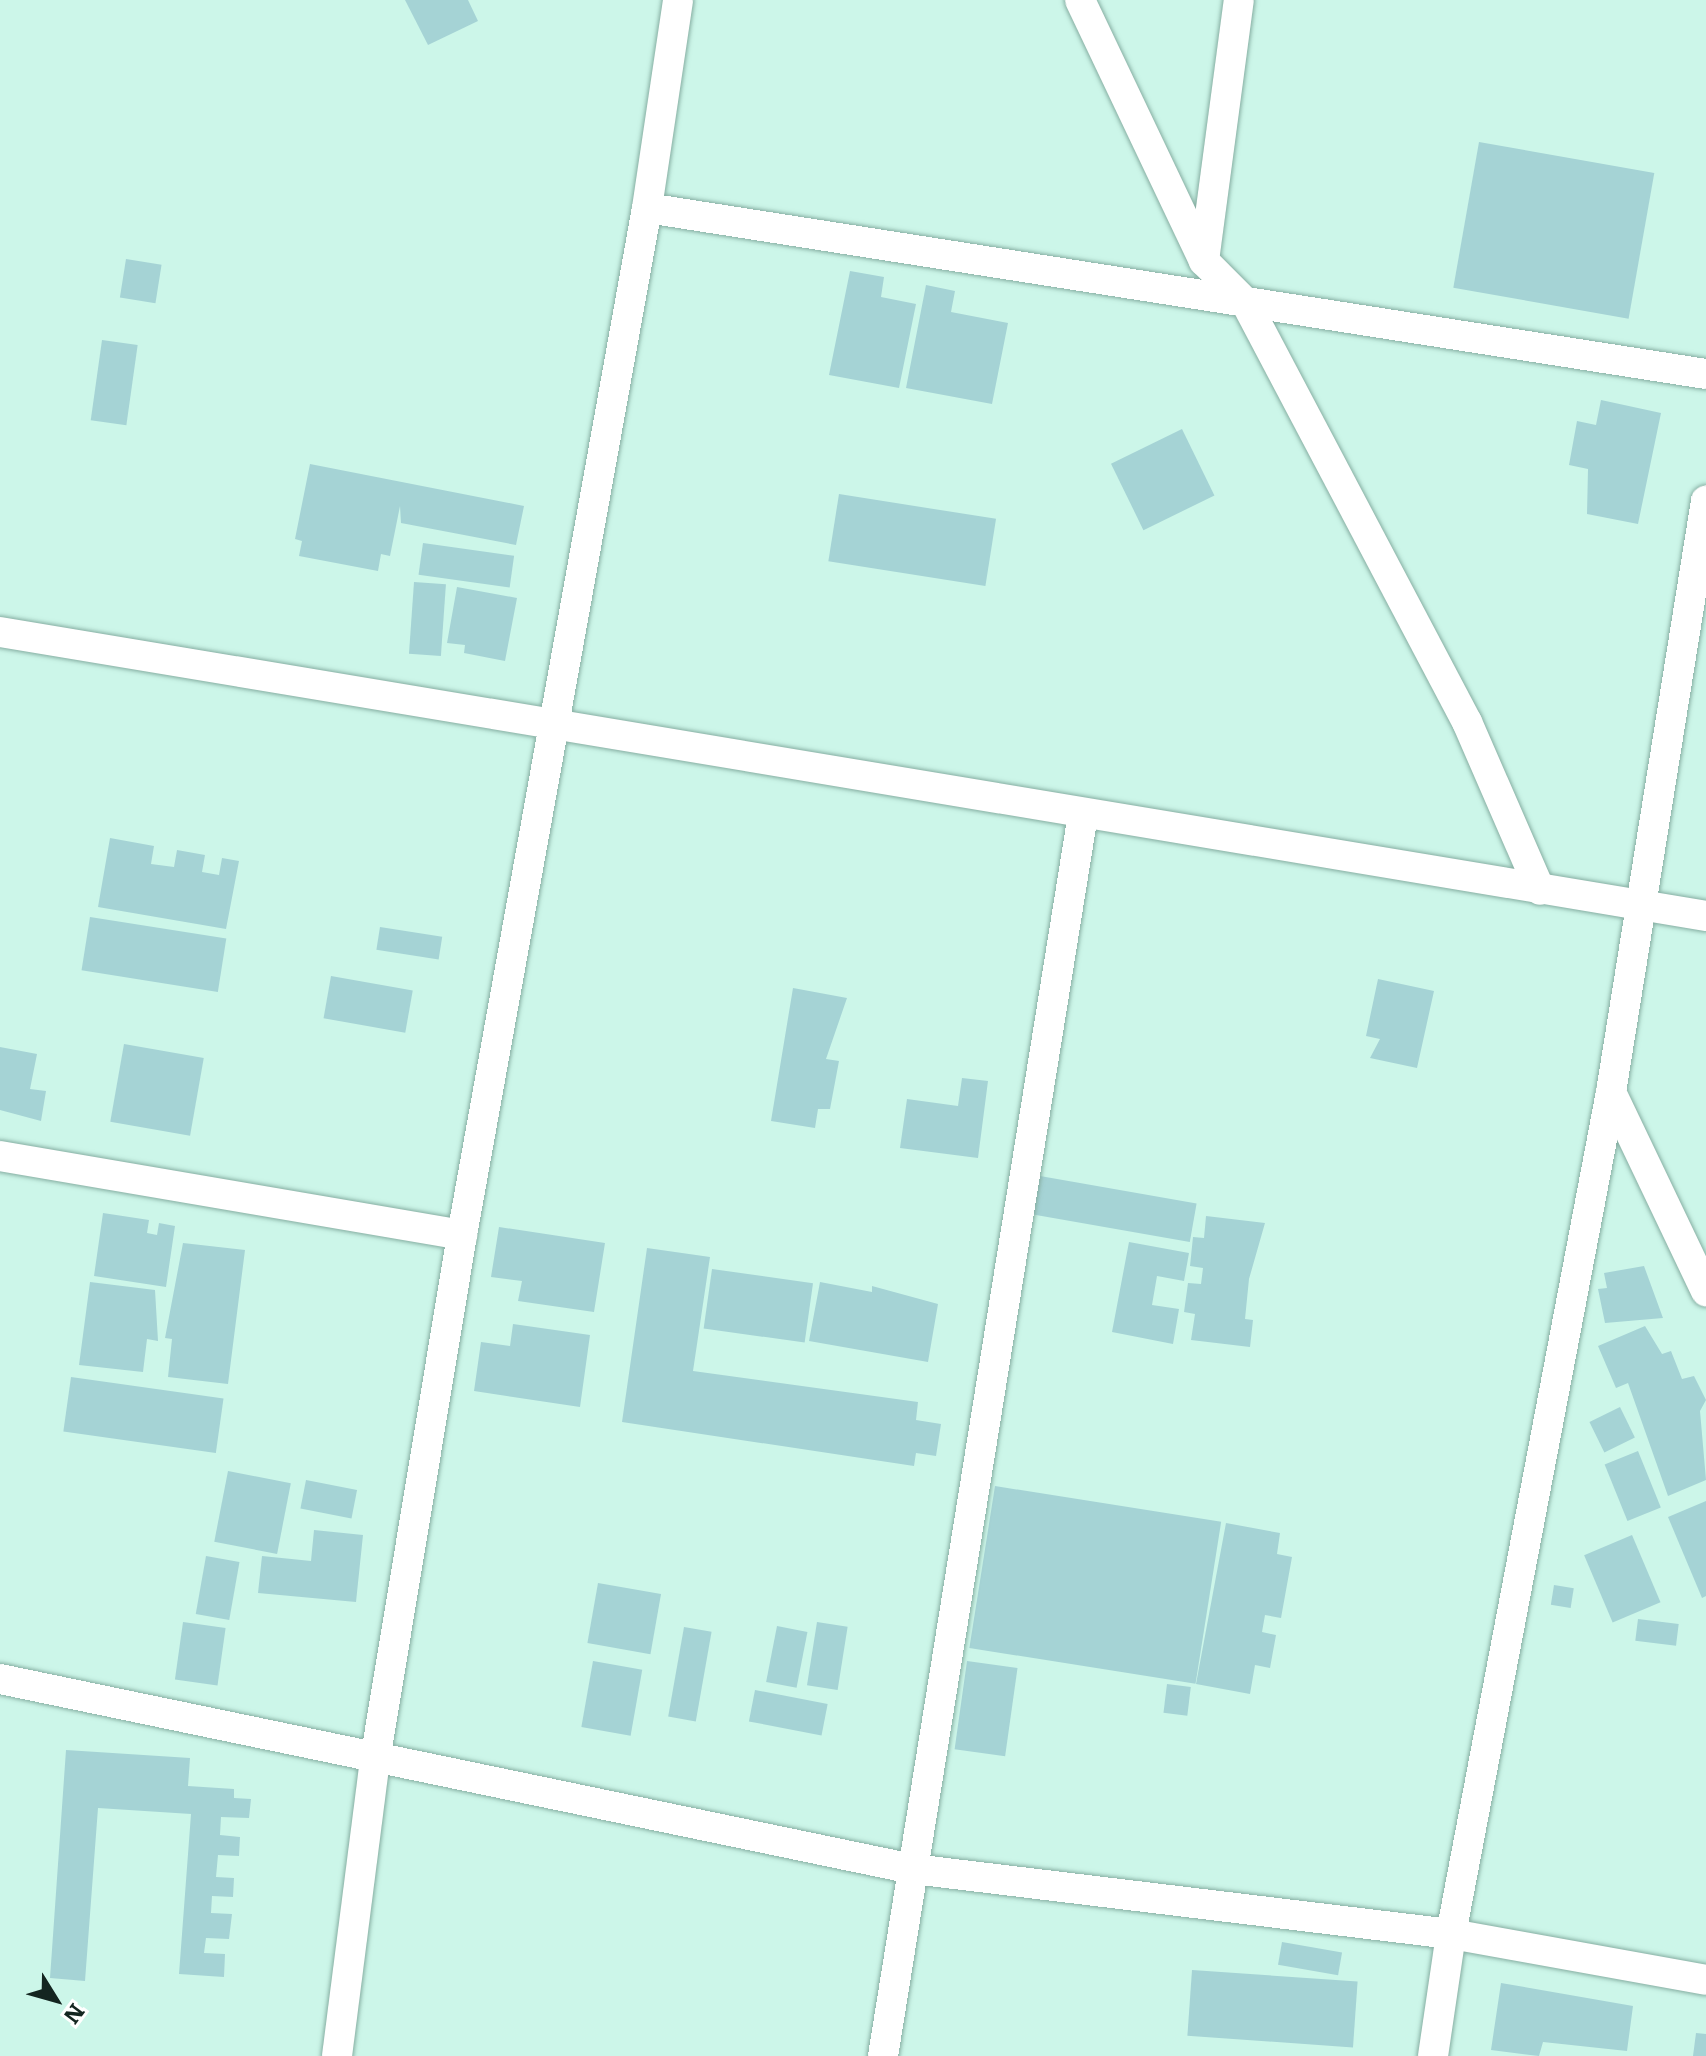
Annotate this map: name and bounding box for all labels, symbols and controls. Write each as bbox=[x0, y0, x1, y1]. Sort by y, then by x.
north arrow bbox=[16, 1960, 96, 2040]
text: N bbox=[57, 1997, 94, 2032]

